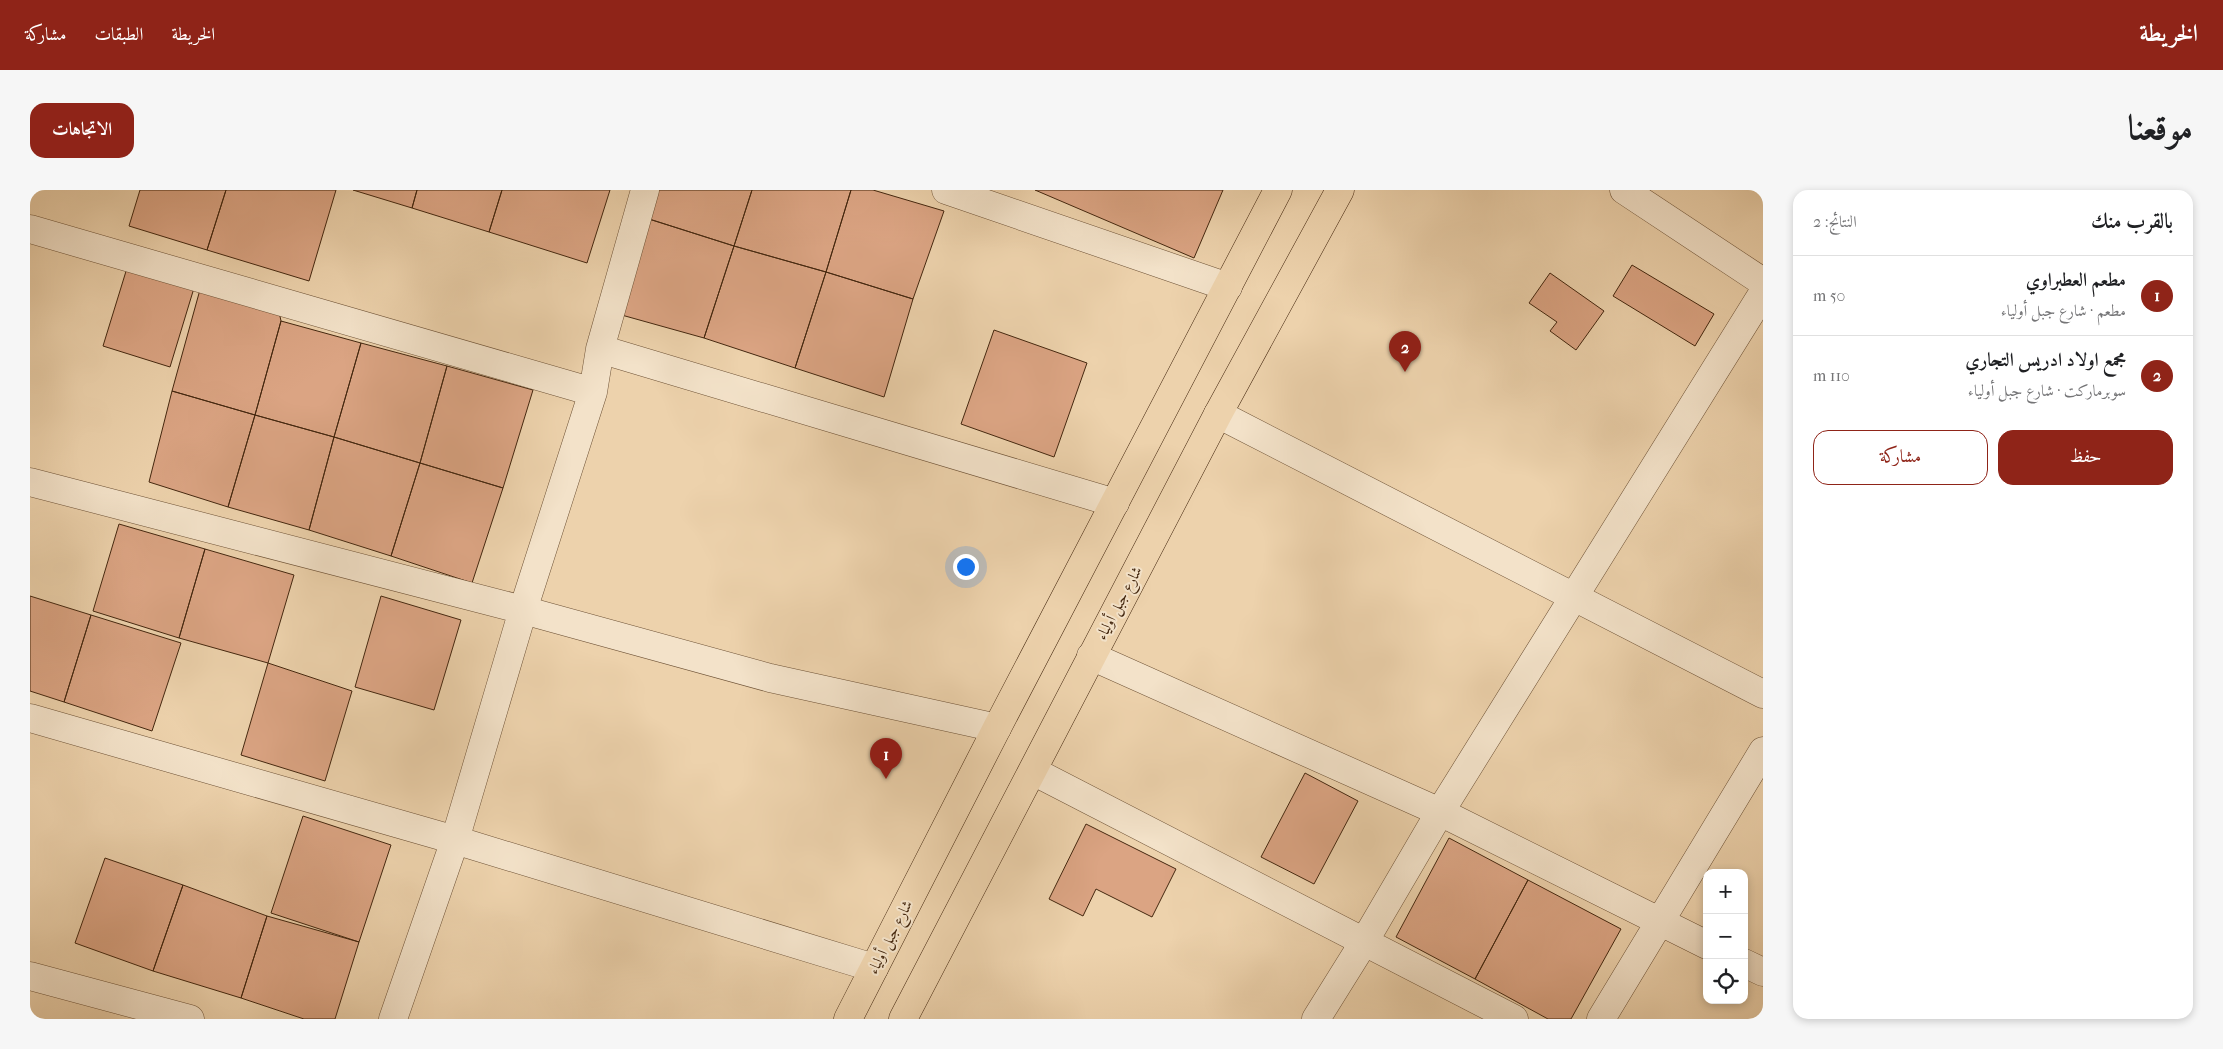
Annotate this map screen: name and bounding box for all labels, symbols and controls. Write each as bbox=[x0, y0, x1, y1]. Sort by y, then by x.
text: الخريطة bbox=[2140, 19, 2198, 47]
text: مشاركة bbox=[25, 24, 66, 45]
text: الطبقات bbox=[94, 24, 143, 45]
text: الخريطة bbox=[171, 24, 215, 45]
button: الاتجاهات bbox=[30, 103, 134, 158]
text: موقعنا bbox=[2128, 107, 2193, 148]
text: بالقرب منك bbox=[2091, 209, 2173, 233]
text: النتائج: 2 bbox=[1813, 212, 1857, 231]
text: مطعم العطبراوي bbox=[2026, 269, 2126, 291]
text: 50 m bbox=[1813, 286, 1845, 305]
text: 1 bbox=[2154, 286, 2160, 305]
text: مطعم · شارع جبل أولياء bbox=[2001, 301, 2126, 320]
pin: 2 bbox=[1389, 331, 1421, 372]
text: مجمع اولاد ادريس التجاري bbox=[1965, 349, 2126, 371]
text: 110 m bbox=[1813, 366, 1850, 385]
text: 2 bbox=[2153, 366, 2161, 385]
text: سوبرماركت · شارع جبل أولياء bbox=[1968, 381, 2126, 400]
button: مشاركة bbox=[1813, 430, 1988, 485]
button: حفظ bbox=[1998, 430, 2173, 485]
your location bbox=[953, 554, 979, 580]
street label: شارع جبل أولياء bbox=[1090, 562, 1149, 645]
pin: 1 bbox=[870, 738, 902, 779]
map controls bbox=[1703, 869, 1748, 1004]
button: + bbox=[1703, 869, 1748, 914]
street label: شارع جبل أولياء bbox=[862, 896, 920, 979]
button: − bbox=[1703, 914, 1748, 959]
button: locate bbox=[1703, 959, 1748, 1004]

